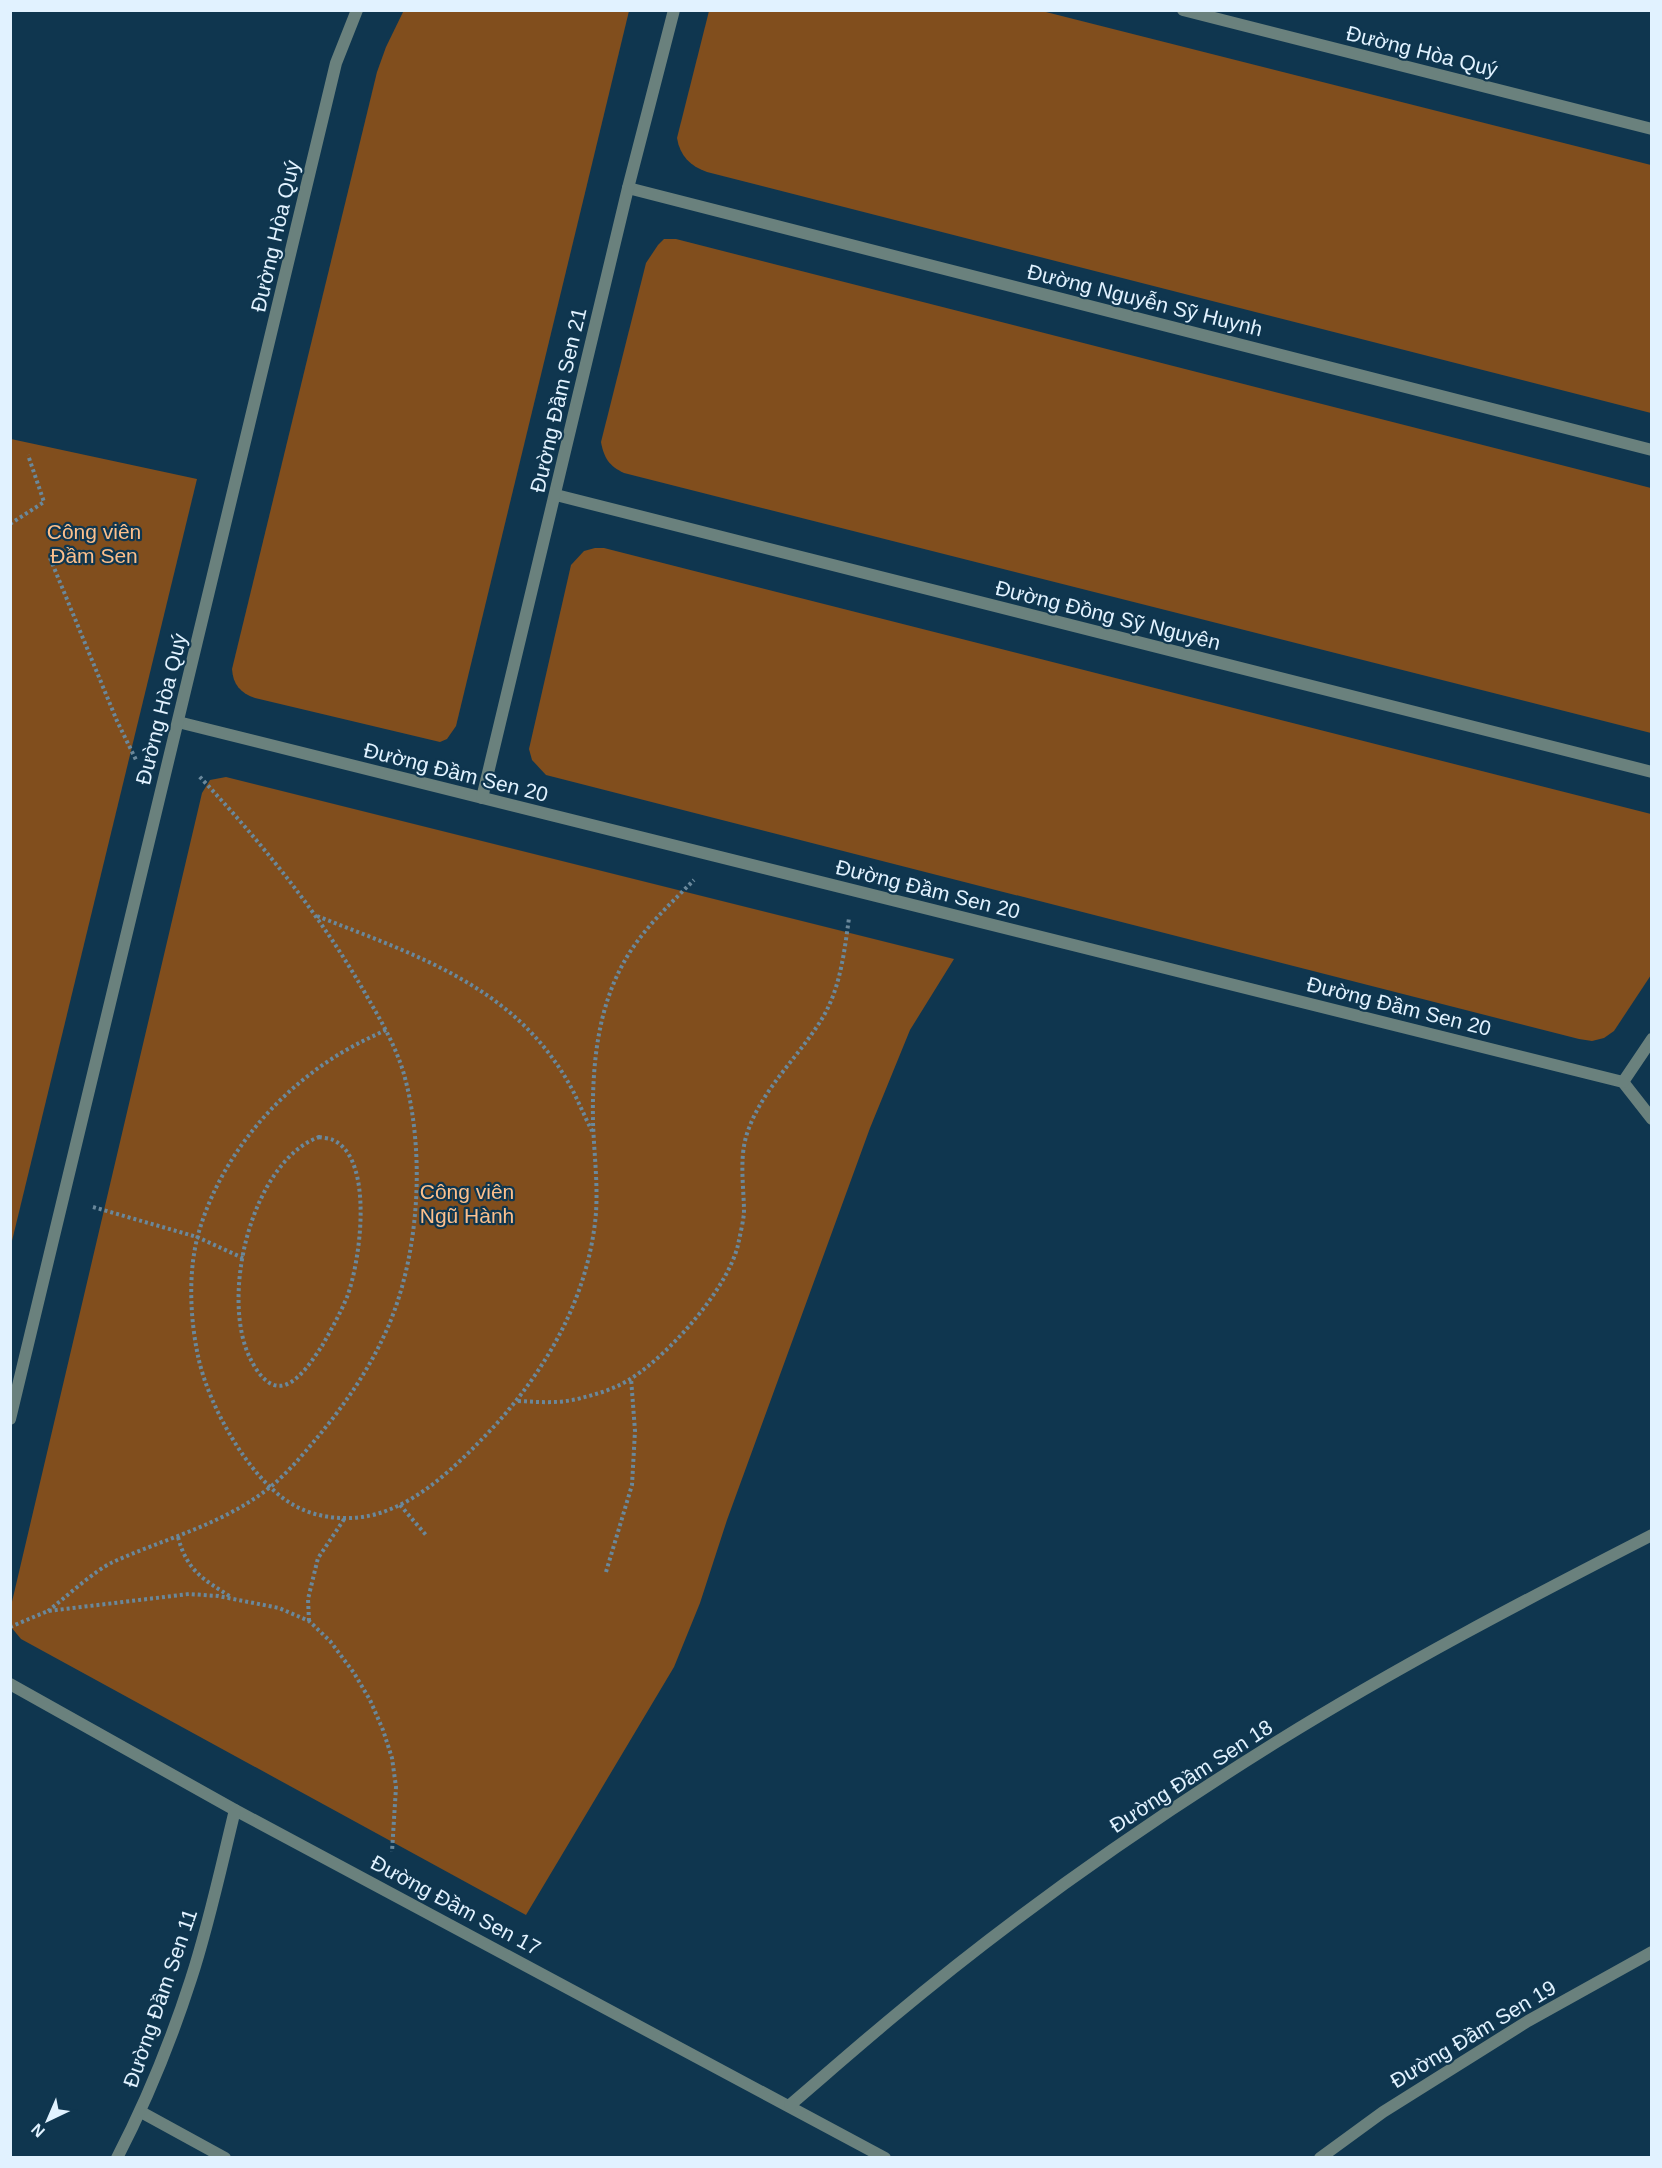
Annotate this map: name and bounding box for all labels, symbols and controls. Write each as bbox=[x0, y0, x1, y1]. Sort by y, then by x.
street label: Đường Hòa Quý bbox=[1344, 21, 1500, 81]
street label: Đường Hòa Quý bbox=[246, 157, 304, 314]
street label: Đường Nguyễn Sỹ Huynh bbox=[1025, 260, 1265, 340]
street label: Đường Đầm Sen 21 bbox=[526, 305, 590, 495]
park label: Công viên Đầm Sen bbox=[47, 520, 141, 567]
street label: Đường Đồng Sỹ Nguyên bbox=[993, 576, 1223, 654]
street label: Đường Hòa Quý bbox=[131, 631, 191, 787]
street label: Đường Đầm Sen 20 bbox=[362, 738, 550, 806]
street label: Đường Đầm Sen 20 bbox=[834, 855, 1022, 923]
street label: Đường Đầm Sen 20 bbox=[1305, 972, 1493, 1040]
park label: Công viên Ngũ Hành bbox=[420, 1180, 514, 1227]
street label: Đường Đầm Sen 18 bbox=[1106, 1715, 1276, 1837]
street label: Đường Đầm Sen 17 bbox=[367, 1850, 545, 1960]
street label: Đường Đầm Sen 11 bbox=[119, 1906, 201, 2090]
street label: Đường Đầm Sen 19 bbox=[1386, 1975, 1560, 2093]
north arrow bbox=[18, 2090, 78, 2150]
text: N bbox=[28, 2120, 48, 2141]

